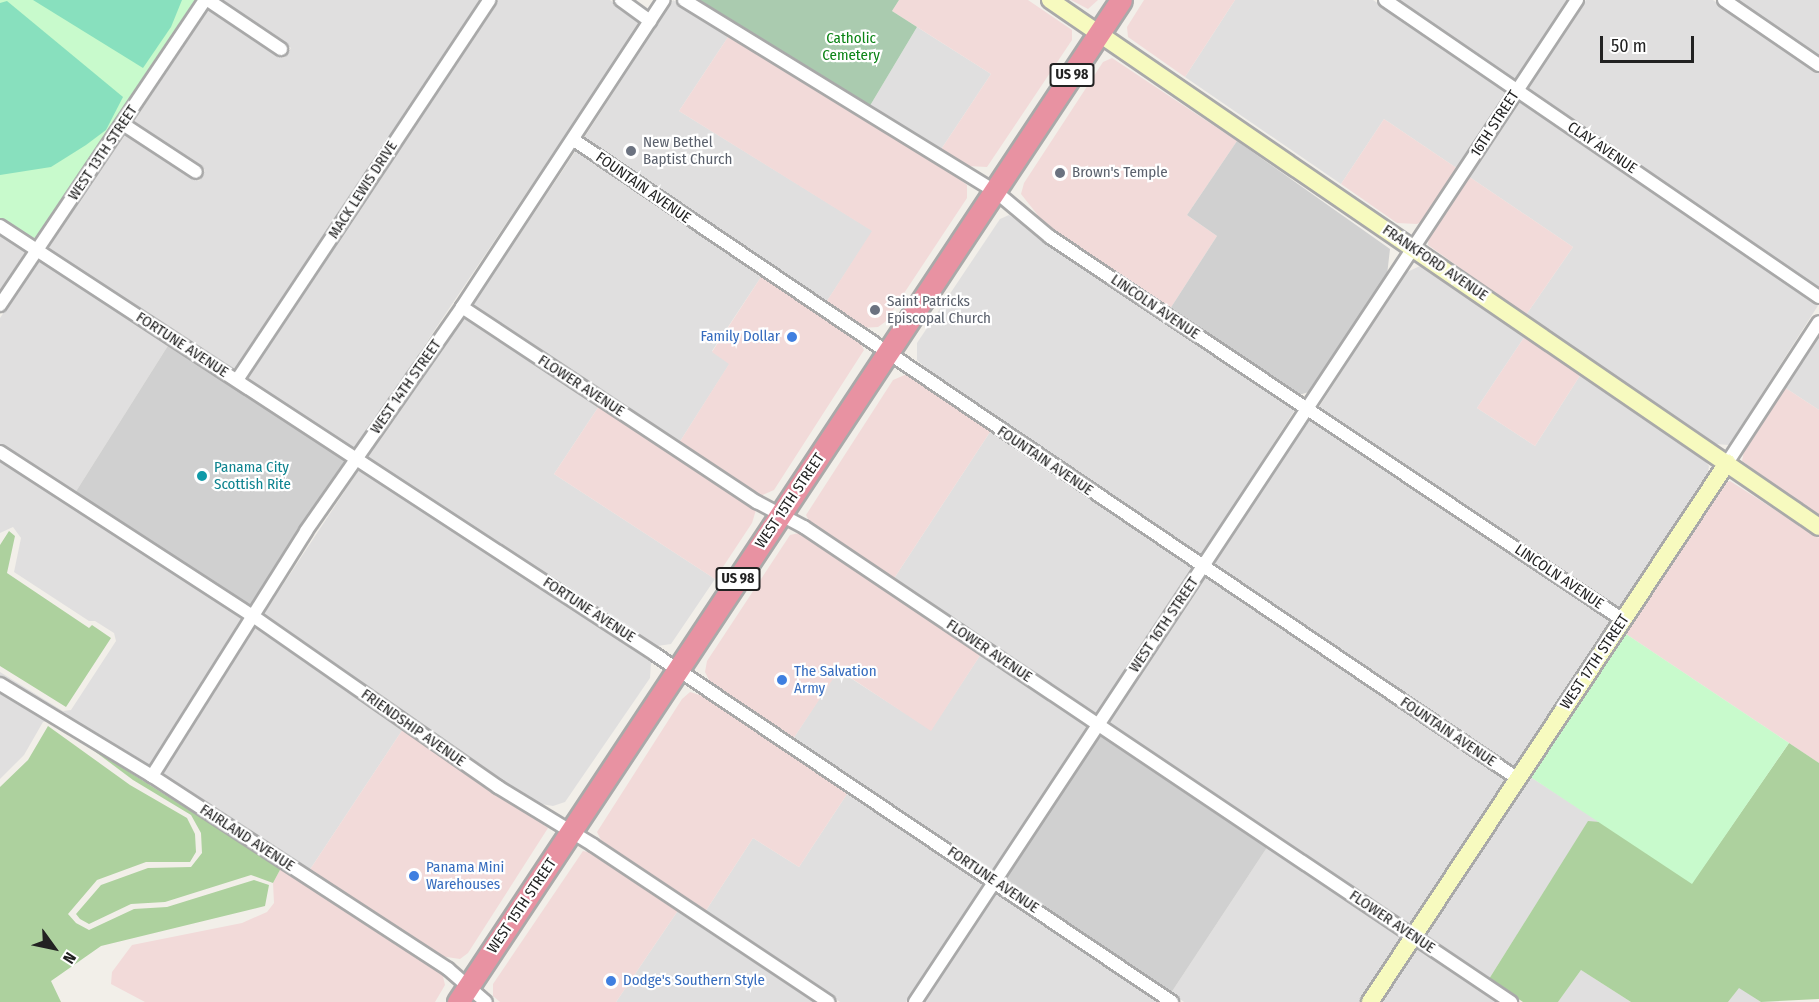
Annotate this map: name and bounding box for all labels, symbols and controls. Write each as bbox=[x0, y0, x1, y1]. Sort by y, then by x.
scale bar bbox=[1603, 24, 1698, 62]
park label: Catholic Cemetery bbox=[822, 29, 880, 64]
text: 50 m bbox=[1611, 35, 1647, 57]
road number: US 98 bbox=[1050, 64, 1094, 86]
street label: 16TH STREET bbox=[1467, 88, 1523, 160]
street label: WEST 13TH STREET bbox=[65, 102, 141, 204]
street label: CLAY AVENUE bbox=[1564, 118, 1640, 178]
place label: New Bethel Baptist Church bbox=[643, 133, 732, 168]
street label: MACK LEWIS DRIVE bbox=[325, 138, 401, 242]
marker: New Bethel Baptist Church bbox=[624, 144, 638, 158]
street label: FOUNTAIN AVENUE bbox=[592, 149, 694, 227]
place label: Brown's Temple bbox=[1072, 164, 1168, 182]
marker: Brown's Temple bbox=[1053, 166, 1067, 180]
street label: FRANKFORD AVENUE bbox=[1379, 221, 1491, 305]
street label: LINCOLN AVENUE bbox=[1107, 271, 1203, 343]
place label: Saint Patricks Episcopal Church bbox=[887, 292, 991, 327]
marker: Saint Patricks Episcopal Church bbox=[868, 303, 882, 317]
street label: FORTUNE AVENUE bbox=[133, 308, 231, 382]
place label: Family Dollar bbox=[701, 328, 780, 346]
marker: Family Dollar bbox=[785, 330, 799, 344]
street label: WEST 14TH STREET bbox=[367, 336, 445, 438]
street label: FLOWER AVENUE bbox=[534, 351, 628, 421]
street label: FOUNTAIN AVENUE bbox=[994, 422, 1096, 500]
street label: WEST 15TH STREET bbox=[752, 450, 828, 552]
place label: Panama City Scottish Rite bbox=[214, 458, 291, 493]
marker: Panama City Scottish Rite bbox=[195, 469, 209, 483]
street label: LINCOLN AVENUE bbox=[1511, 541, 1607, 613]
road number: US 98 bbox=[716, 568, 760, 590]
street label: FORTUNE AVENUE bbox=[540, 573, 638, 647]
street label: WEST 16TH STREET bbox=[1125, 574, 1203, 676]
street label: WEST 17TH STREET bbox=[1557, 611, 1633, 713]
street label: FLOWER AVENUE bbox=[943, 616, 1035, 686]
place label: The Salvation Army bbox=[794, 662, 877, 697]
marker: The Salvation Army bbox=[775, 673, 789, 687]
street label: FRIENDSHIP AVENUE bbox=[358, 685, 468, 771]
street label: FOUNTAIN AVENUE bbox=[1397, 693, 1499, 771]
street label: FAIRLAND AVENUE bbox=[196, 801, 298, 875]
street label: FORTUNE AVENUE bbox=[944, 843, 1042, 917]
street label: WEST 15TH STREET bbox=[484, 855, 560, 957]
place label: Panama Mini Warehouses bbox=[426, 858, 504, 893]
marker: Panama Mini Warehouses bbox=[407, 869, 421, 883]
street label: FLOWER AVENUE bbox=[1346, 887, 1438, 957]
north arrow bbox=[24, 918, 84, 978]
text: N bbox=[59, 949, 80, 967]
place label: Dodge's Southern Style bbox=[623, 972, 765, 990]
marker: Dodge's Southern Style bbox=[604, 974, 618, 988]

